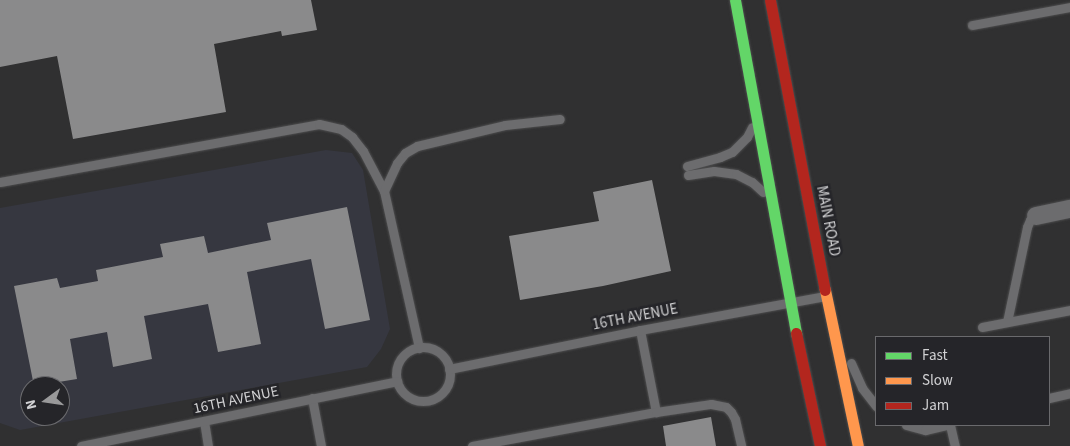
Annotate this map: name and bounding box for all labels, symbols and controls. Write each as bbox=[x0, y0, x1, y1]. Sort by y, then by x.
street label: MAIN ROAD bbox=[812, 184, 844, 258]
street label: 16TH AVENUE bbox=[591, 300, 679, 334]
legend bbox=[875, 336, 1050, 426]
text: Fast bbox=[922, 345, 948, 366]
text: Slow bbox=[922, 370, 953, 391]
north arrow bbox=[20, 376, 70, 426]
street label: 16TH AVENUE bbox=[192, 382, 280, 418]
text: Jam bbox=[922, 395, 949, 416]
text: N bbox=[21, 397, 42, 411]

